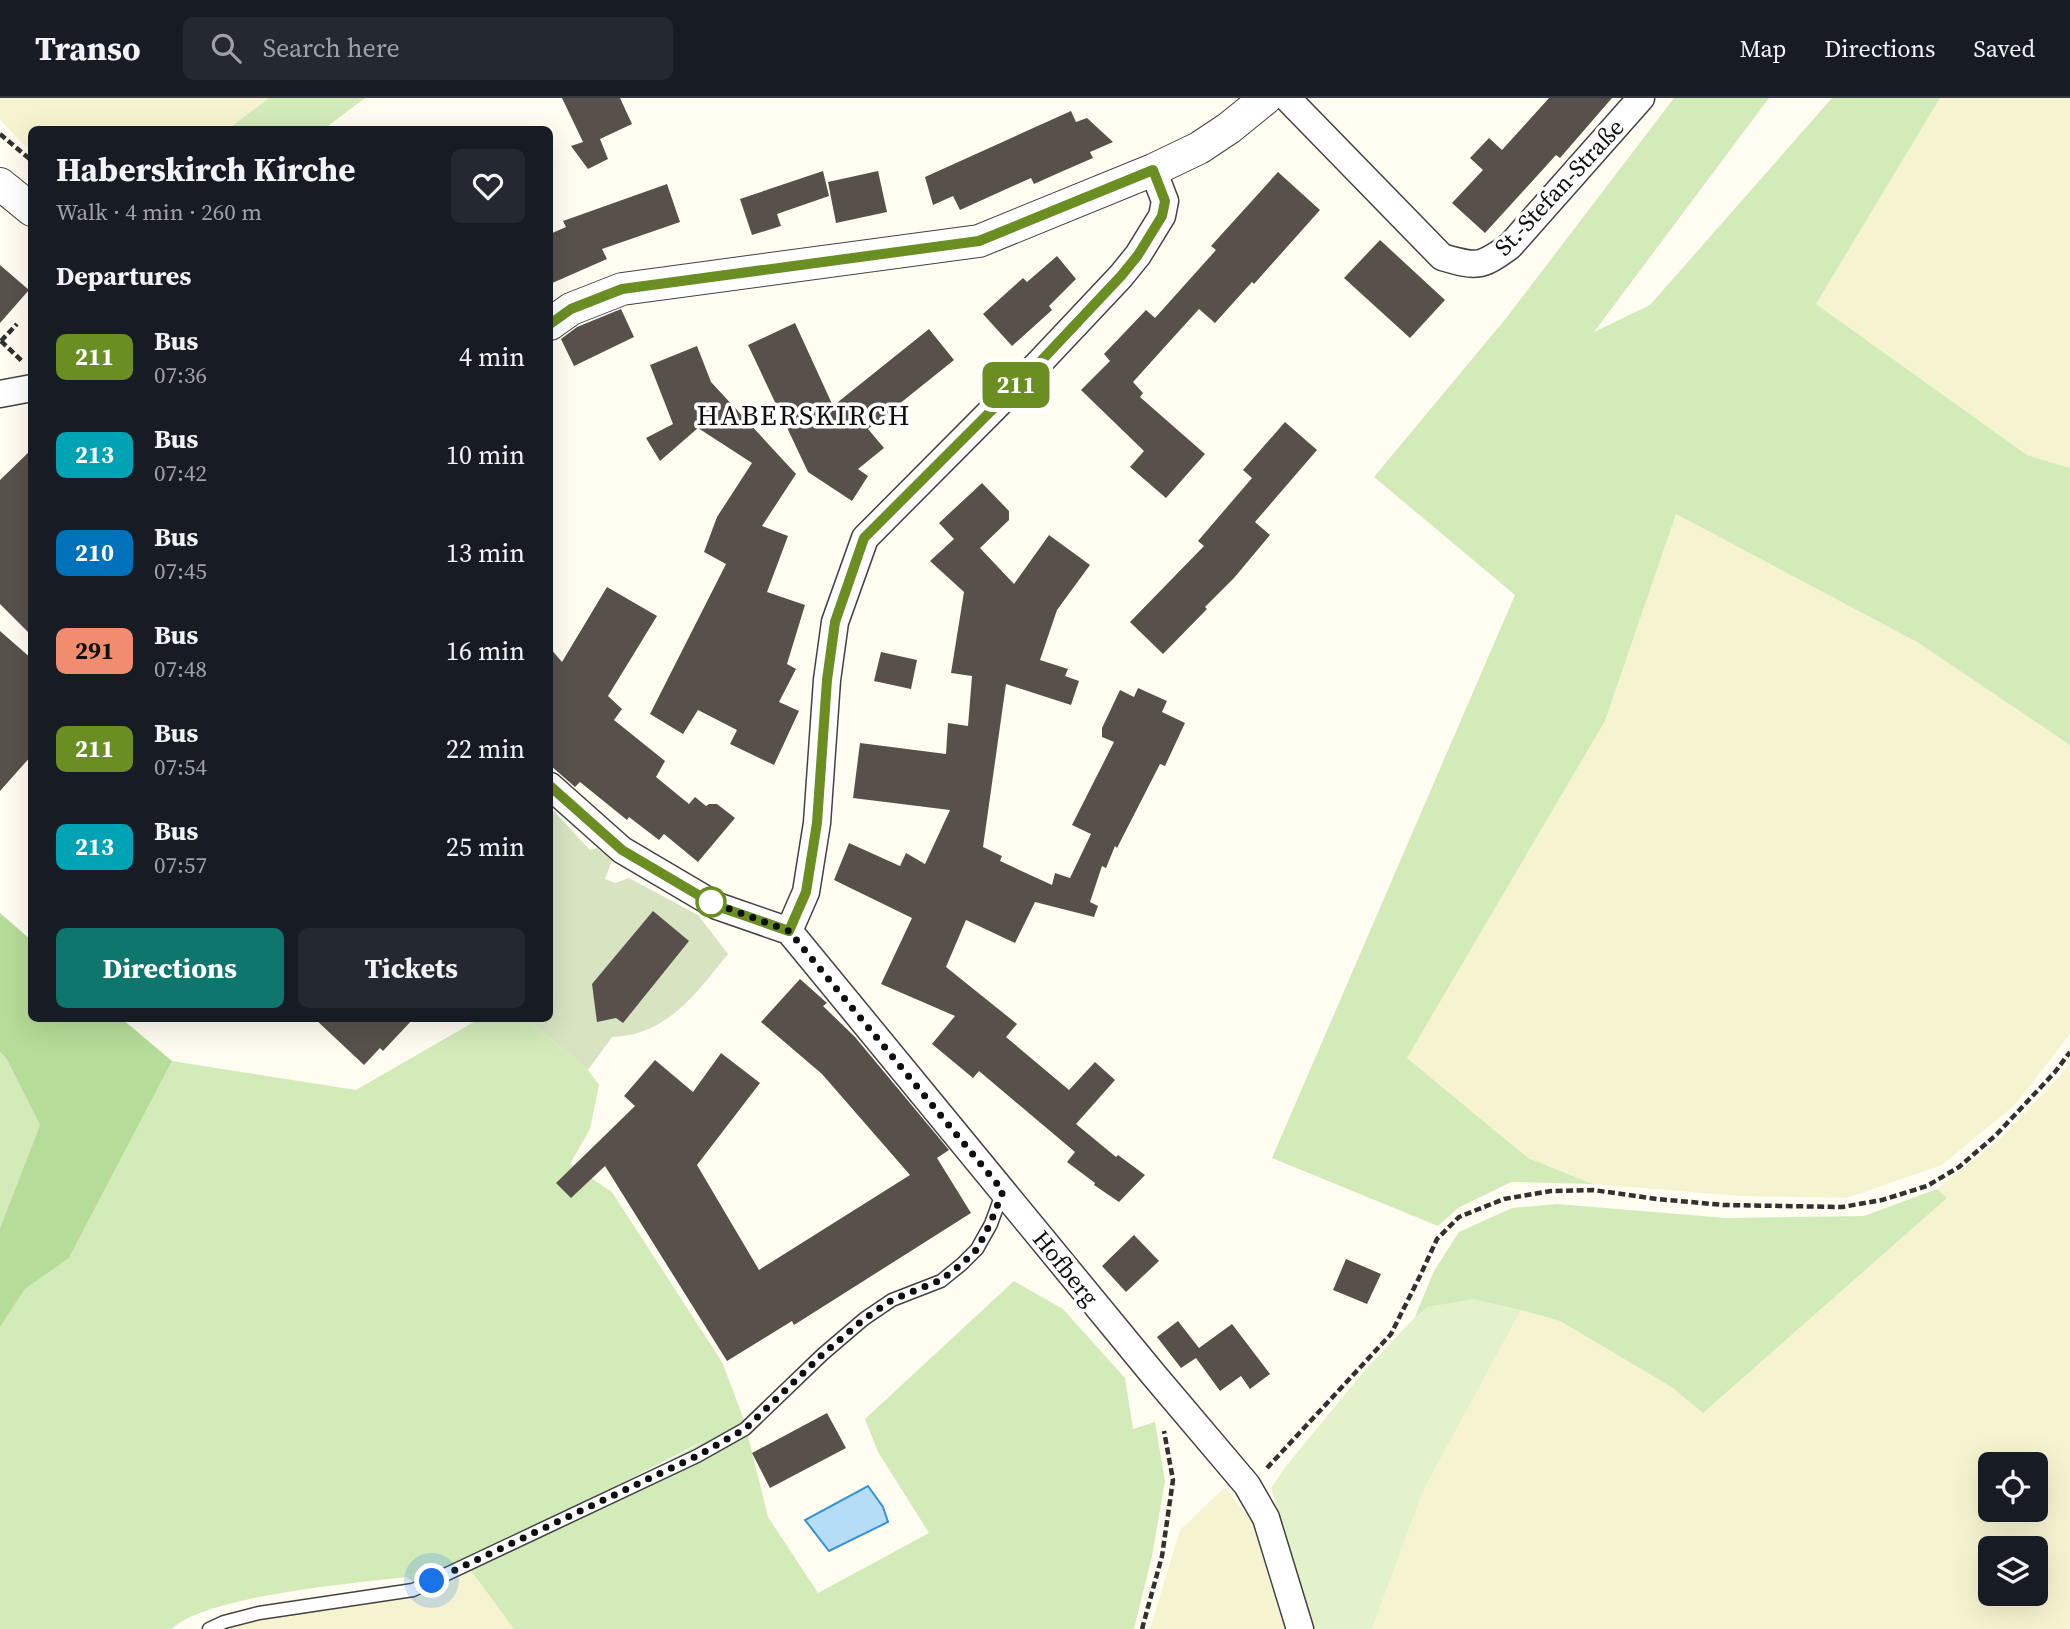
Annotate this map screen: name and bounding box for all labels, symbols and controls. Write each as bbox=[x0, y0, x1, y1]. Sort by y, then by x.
search box bbox=[183, 17, 673, 80]
text: Transo bbox=[35, 26, 141, 71]
icon: search bbox=[207, 29, 245, 67]
text: Search here bbox=[263, 30, 400, 66]
text: Map bbox=[1739, 32, 1786, 65]
text: Directions bbox=[1824, 32, 1935, 65]
text: Saved bbox=[1973, 32, 2035, 65]
street label: St.-Stefan-Straße bbox=[1487, 111, 1631, 263]
text: Haberskirch Kirche bbox=[56, 147, 355, 192]
button: heart bbox=[451, 149, 525, 223]
text: Walk · 4 min · 260 m bbox=[56, 196, 262, 228]
text: Departures bbox=[56, 258, 191, 294]
text: Bus bbox=[154, 323, 198, 359]
text: 4 min bbox=[459, 339, 525, 375]
text: 211 bbox=[75, 340, 114, 373]
text: 07:36 bbox=[154, 359, 207, 391]
line badge: 211 bbox=[976, 362, 1056, 408]
text: 211 bbox=[996, 368, 1036, 401]
district label: HABERSKIRCH bbox=[697, 396, 911, 434]
text: Bus bbox=[154, 421, 198, 457]
text: 10 min bbox=[446, 437, 525, 473]
text: 213 bbox=[75, 438, 114, 471]
text: 07:42 bbox=[154, 457, 207, 489]
text: Bus bbox=[154, 519, 198, 555]
text: 13 min bbox=[446, 535, 525, 571]
text: 210 bbox=[75, 536, 114, 569]
text: 07:45 bbox=[154, 555, 207, 587]
text: Bus bbox=[154, 617, 198, 653]
text: 16 min bbox=[446, 633, 525, 669]
text: 291 bbox=[75, 634, 114, 667]
text: 07:48 bbox=[154, 653, 207, 685]
text: Bus bbox=[154, 715, 198, 751]
text: 22 min bbox=[446, 731, 525, 767]
text: 211 bbox=[75, 732, 114, 765]
text: 07:54 bbox=[154, 751, 207, 783]
text: Bus bbox=[154, 813, 198, 849]
text: 25 min bbox=[446, 829, 525, 865]
text: 213 bbox=[75, 830, 114, 863]
text: 07:57 bbox=[154, 849, 207, 881]
unlabelled marker bbox=[696, 887, 726, 917]
button: Directions bbox=[56, 928, 284, 1008]
button: Tickets bbox=[298, 928, 525, 1008]
street label: Hofberg bbox=[1025, 1223, 1107, 1313]
map controls bbox=[1978, 1452, 2048, 1606]
button: locate bbox=[1978, 1452, 2048, 1522]
button: layers bbox=[1978, 1536, 2048, 1606]
your location bbox=[414, 1563, 449, 1598]

